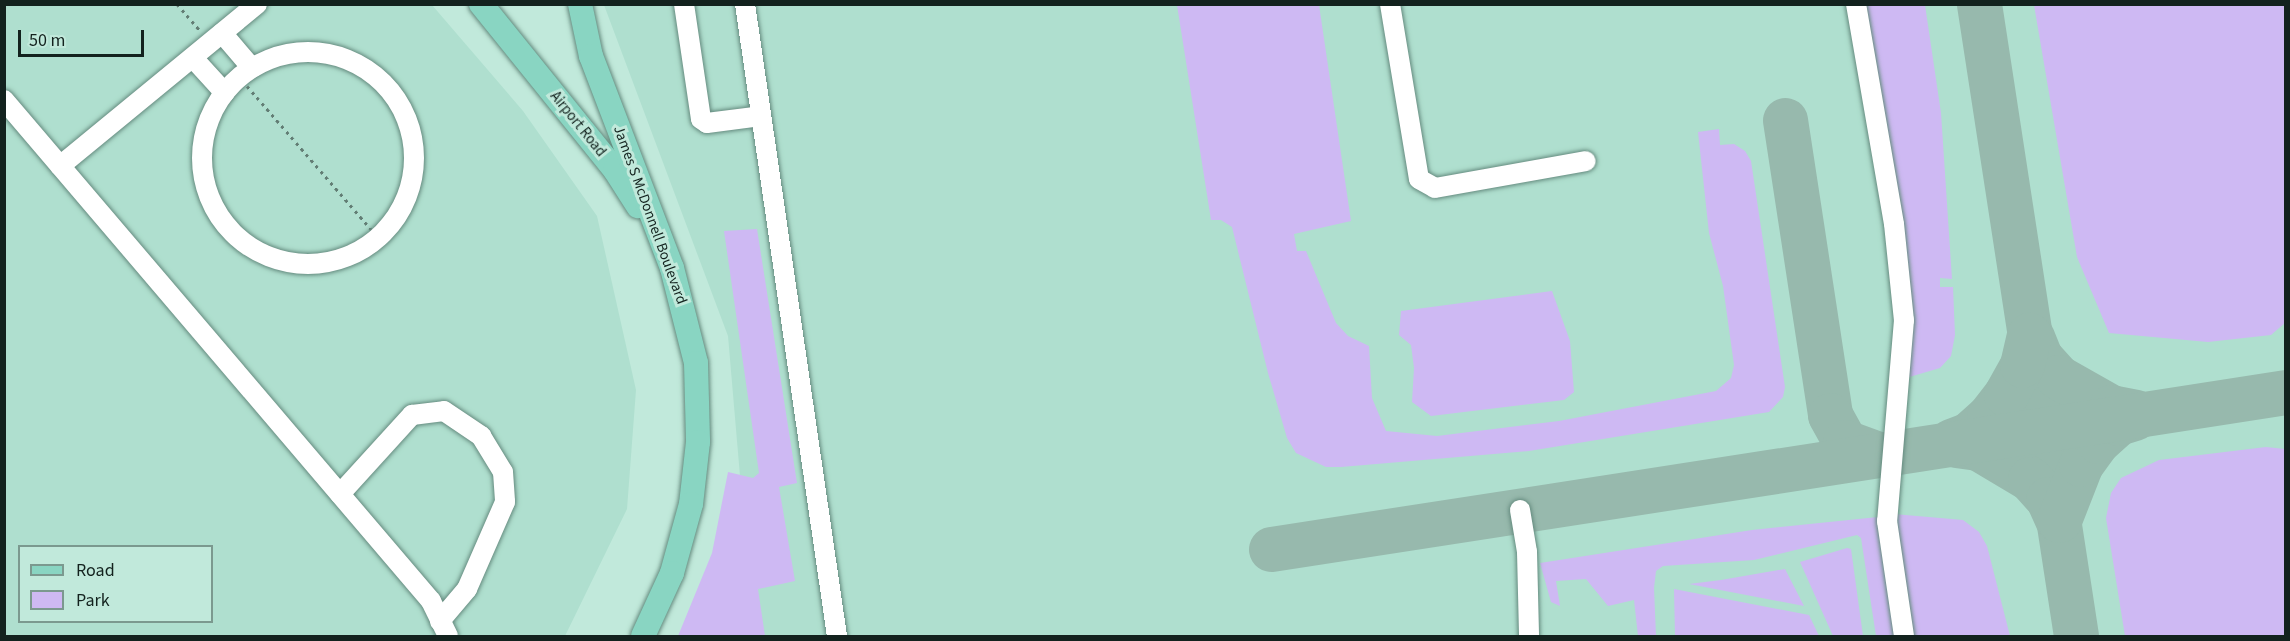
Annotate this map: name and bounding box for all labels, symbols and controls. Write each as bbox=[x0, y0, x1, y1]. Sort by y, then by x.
scale bar bbox=[21, 18, 147, 56]
text: 50 m bbox=[29, 28, 65, 53]
street label: Airport Road bbox=[546, 88, 610, 160]
street label: James S McDonnell Boulevard bbox=[609, 123, 691, 307]
legend bbox=[18, 545, 213, 623]
text: Road bbox=[76, 558, 115, 583]
text: Park bbox=[76, 588, 110, 613]

